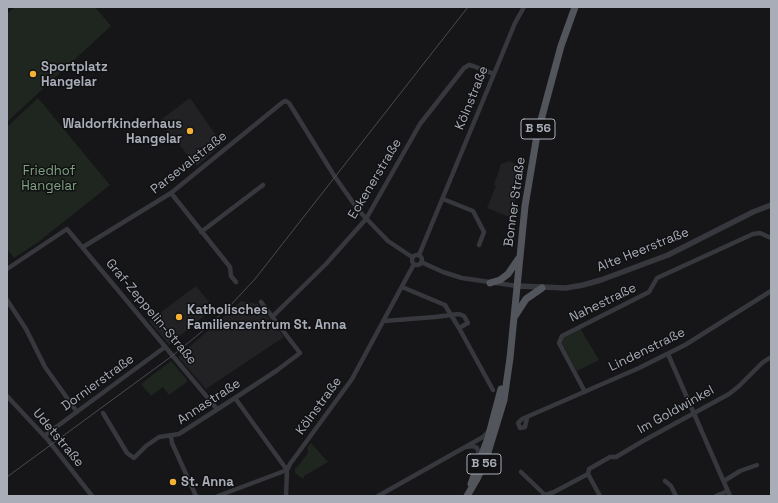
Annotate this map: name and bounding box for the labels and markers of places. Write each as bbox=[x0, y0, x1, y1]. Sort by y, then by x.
place label: Sportplatz Hangelar bbox=[41, 59, 108, 90]
marker: Sportplatz Hangelar bbox=[28, 69, 38, 79]
place label: Waldorfkinderhaus Hangelar bbox=[62, 116, 182, 147]
marker: Waldorfkinderhaus Hangelar bbox=[185, 126, 195, 136]
place label: Katholisches Familienzentrum St. Anna bbox=[187, 302, 347, 333]
marker: Katholisches Familienzentrum St. Anna bbox=[174, 312, 184, 322]
place label: St. Anna bbox=[181, 474, 234, 490]
marker: St. Anna bbox=[168, 477, 178, 487]

